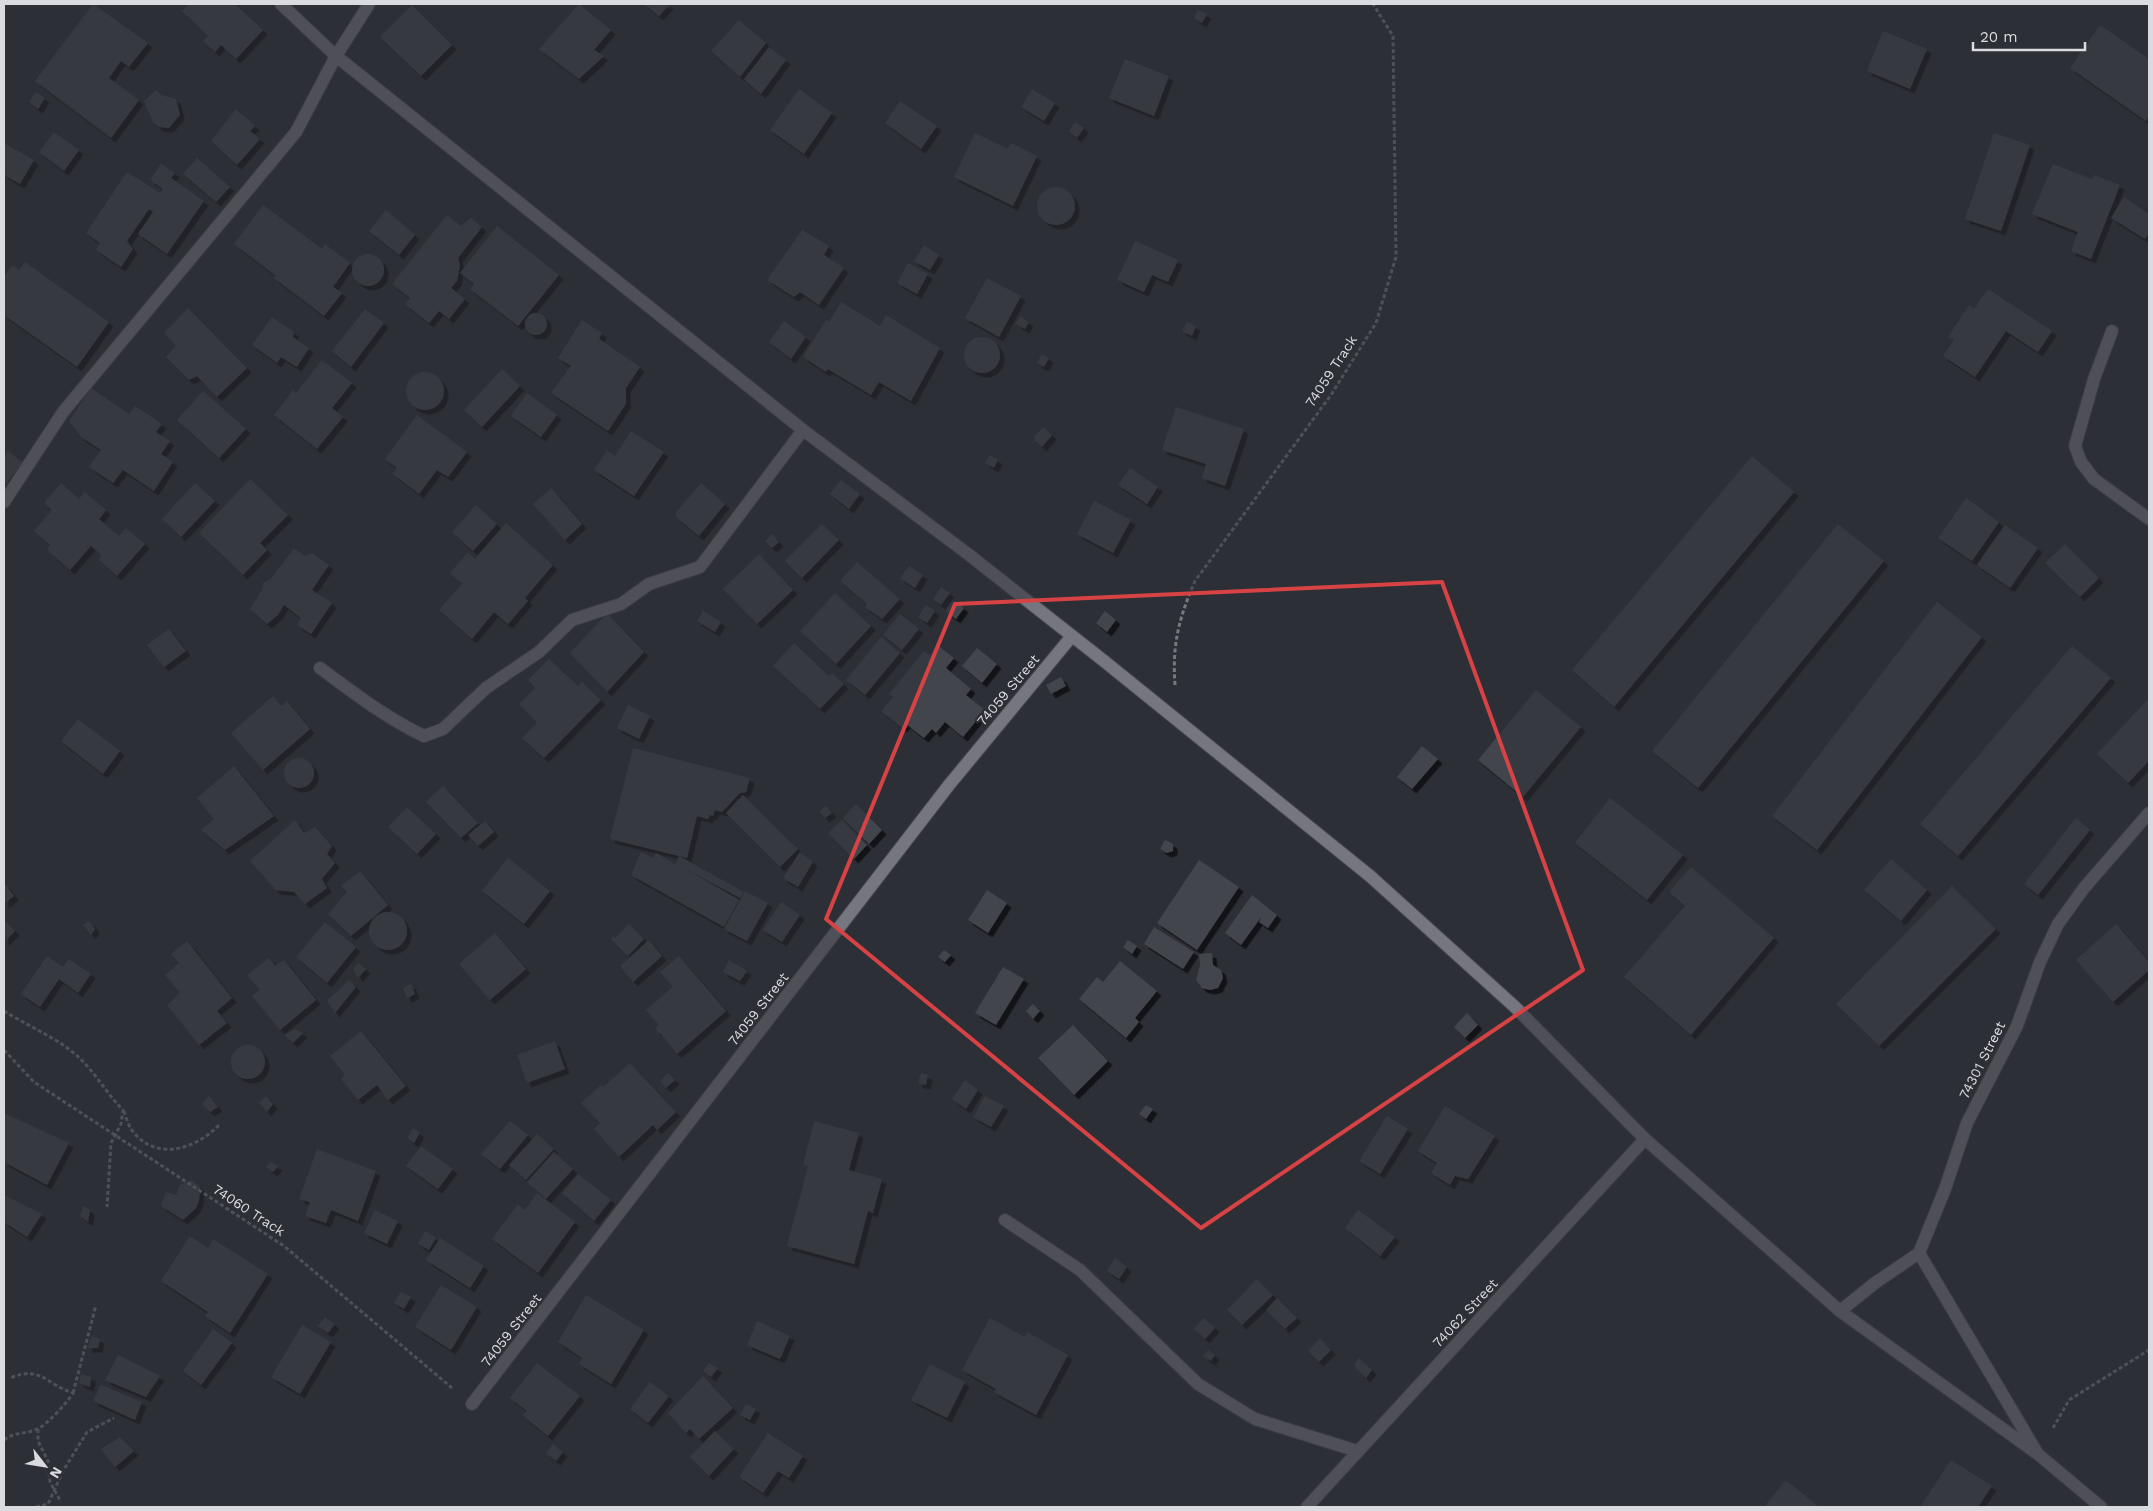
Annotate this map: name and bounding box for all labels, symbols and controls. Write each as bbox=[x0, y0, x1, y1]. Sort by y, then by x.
scale bar bbox=[1973, 20, 2086, 52]
text: 20 m bbox=[1980, 28, 2018, 46]
street label: 74059 Track bbox=[1302, 332, 1360, 410]
street label: 74059 Street bbox=[974, 651, 1042, 729]
street label: 74059 Street bbox=[725, 969, 791, 1049]
street label: 74301 Street bbox=[1956, 1019, 2008, 1101]
street label: 74060 Track bbox=[210, 1181, 288, 1239]
street label: 74062 Street bbox=[1429, 1275, 1501, 1351]
street label: 74059 Street bbox=[478, 1290, 544, 1370]
north arrow bbox=[20, 1441, 70, 1491]
text: N bbox=[47, 1464, 66, 1481]

